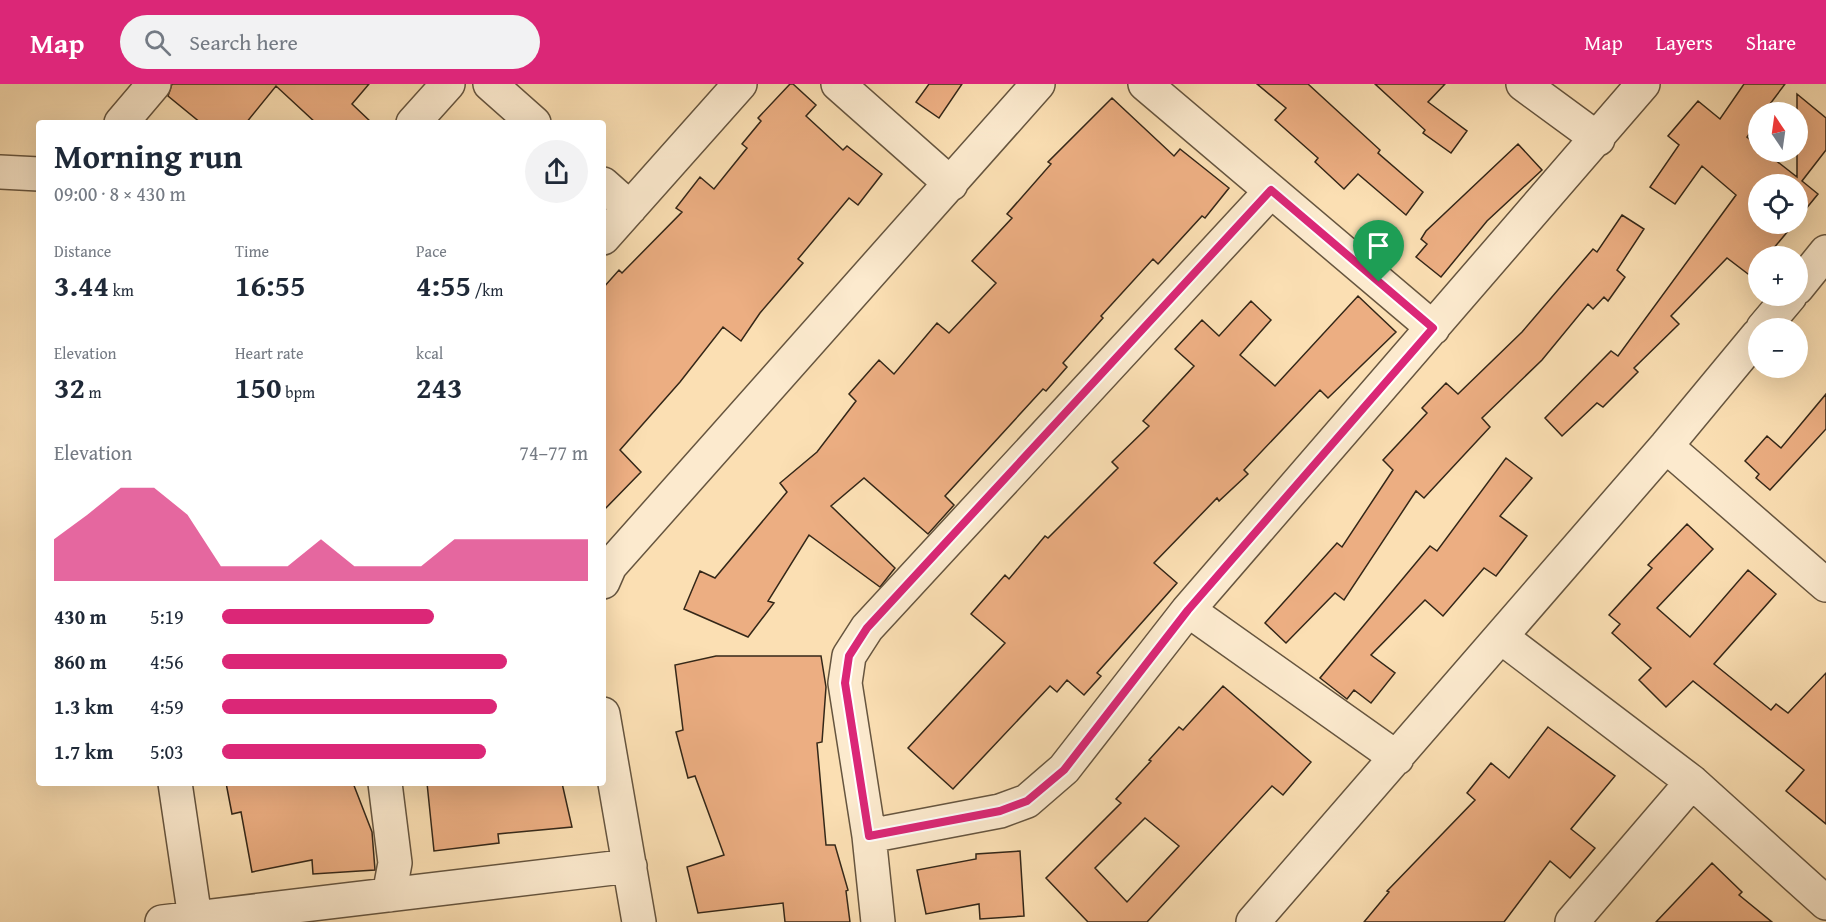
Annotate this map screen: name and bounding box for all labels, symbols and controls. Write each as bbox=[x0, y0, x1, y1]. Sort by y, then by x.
search box bbox=[120, 15, 540, 69]
text: Map bbox=[30, 22, 84, 63]
icon: search bbox=[141, 26, 174, 59]
text: Search here bbox=[189, 26, 298, 58]
text: Map bbox=[1584, 27, 1623, 58]
text: Layers bbox=[1656, 27, 1713, 58]
text: Share bbox=[1746, 27, 1796, 58]
north arrow bbox=[1748, 102, 1808, 162]
map controls bbox=[1748, 102, 1808, 378]
text: Morning run bbox=[54, 132, 243, 180]
button: share bbox=[525, 140, 588, 203]
button: locate bbox=[1748, 174, 1808, 234]
text: 09:00 · 8 × 430 m bbox=[54, 179, 186, 208]
pin bbox=[1353, 220, 1404, 282]
icon: arrive bbox=[1362, 229, 1395, 262]
text: Distance bbox=[54, 239, 111, 263]
text: Time bbox=[235, 239, 269, 263]
text: Pace bbox=[416, 239, 447, 263]
button: + bbox=[1748, 246, 1808, 306]
text: 3.44 bbox=[54, 263, 109, 307]
text: 16:55 bbox=[235, 263, 306, 307]
text: 4:55 bbox=[416, 263, 471, 307]
text: km bbox=[109, 278, 134, 302]
text: /km bbox=[471, 278, 503, 302]
button: − bbox=[1748, 318, 1808, 378]
text: Elevation bbox=[54, 341, 117, 365]
text: Heart rate bbox=[235, 341, 304, 365]
text: kcal bbox=[416, 341, 443, 365]
text: 32 bbox=[54, 365, 85, 409]
text: 150 bbox=[235, 365, 282, 409]
text: 243 bbox=[416, 365, 463, 409]
text: m bbox=[85, 380, 102, 404]
text: bpm bbox=[282, 380, 315, 404]
text: Elevation bbox=[54, 438, 132, 467]
text: 74–77 m bbox=[519, 438, 588, 467]
text: 430 m bbox=[54, 602, 107, 631]
text: 5:19 bbox=[150, 602, 184, 631]
text: 860 m bbox=[54, 647, 107, 676]
text: 4:56 bbox=[150, 647, 184, 676]
text: 1.3 km bbox=[54, 692, 113, 721]
text: 4:59 bbox=[150, 692, 184, 721]
text: 1.7 km bbox=[54, 737, 113, 766]
text: 5:03 bbox=[150, 737, 184, 766]

